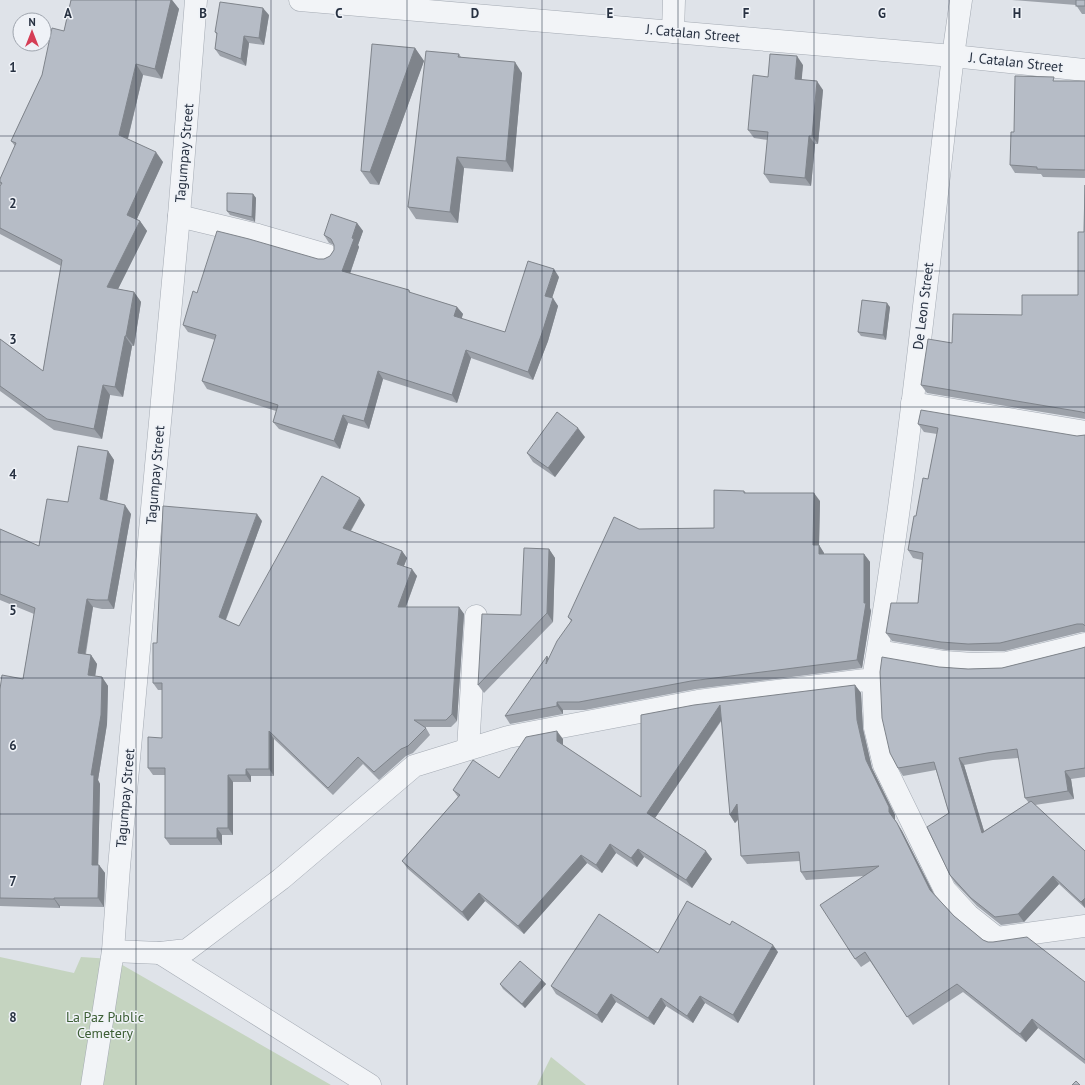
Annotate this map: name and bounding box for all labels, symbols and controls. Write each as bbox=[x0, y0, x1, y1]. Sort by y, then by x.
text: A bbox=[64, 5, 72, 22]
text: B bbox=[199, 5, 207, 22]
text: C bbox=[335, 5, 343, 22]
text: D bbox=[471, 5, 479, 22]
text: E bbox=[607, 5, 614, 22]
text: F bbox=[743, 5, 750, 22]
text: G bbox=[878, 5, 886, 22]
text: H bbox=[1013, 5, 1021, 22]
north arrow bbox=[12, 12, 52, 52]
text: N bbox=[28, 15, 36, 29]
street label: J. Catalan Street bbox=[644, 20, 741, 46]
street label: J. Catalan Street bbox=[967, 48, 1064, 76]
text: 1 bbox=[9, 59, 17, 76]
street label: Tagumpay Street bbox=[171, 102, 197, 203]
text: 2 bbox=[9, 195, 17, 212]
street label: De Leon Street bbox=[909, 261, 937, 351]
text: 3 bbox=[9, 331, 17, 348]
street label: Tagumpay Street bbox=[142, 424, 168, 525]
text: 4 bbox=[9, 466, 17, 483]
text: 5 bbox=[9, 602, 17, 619]
text: 6 bbox=[9, 737, 17, 754]
street label: Tagumpay Street bbox=[112, 747, 138, 848]
text: 7 bbox=[9, 873, 17, 890]
park label: La Paz Public Cemetery bbox=[66, 1008, 144, 1042]
text: 8 bbox=[9, 1009, 17, 1026]

